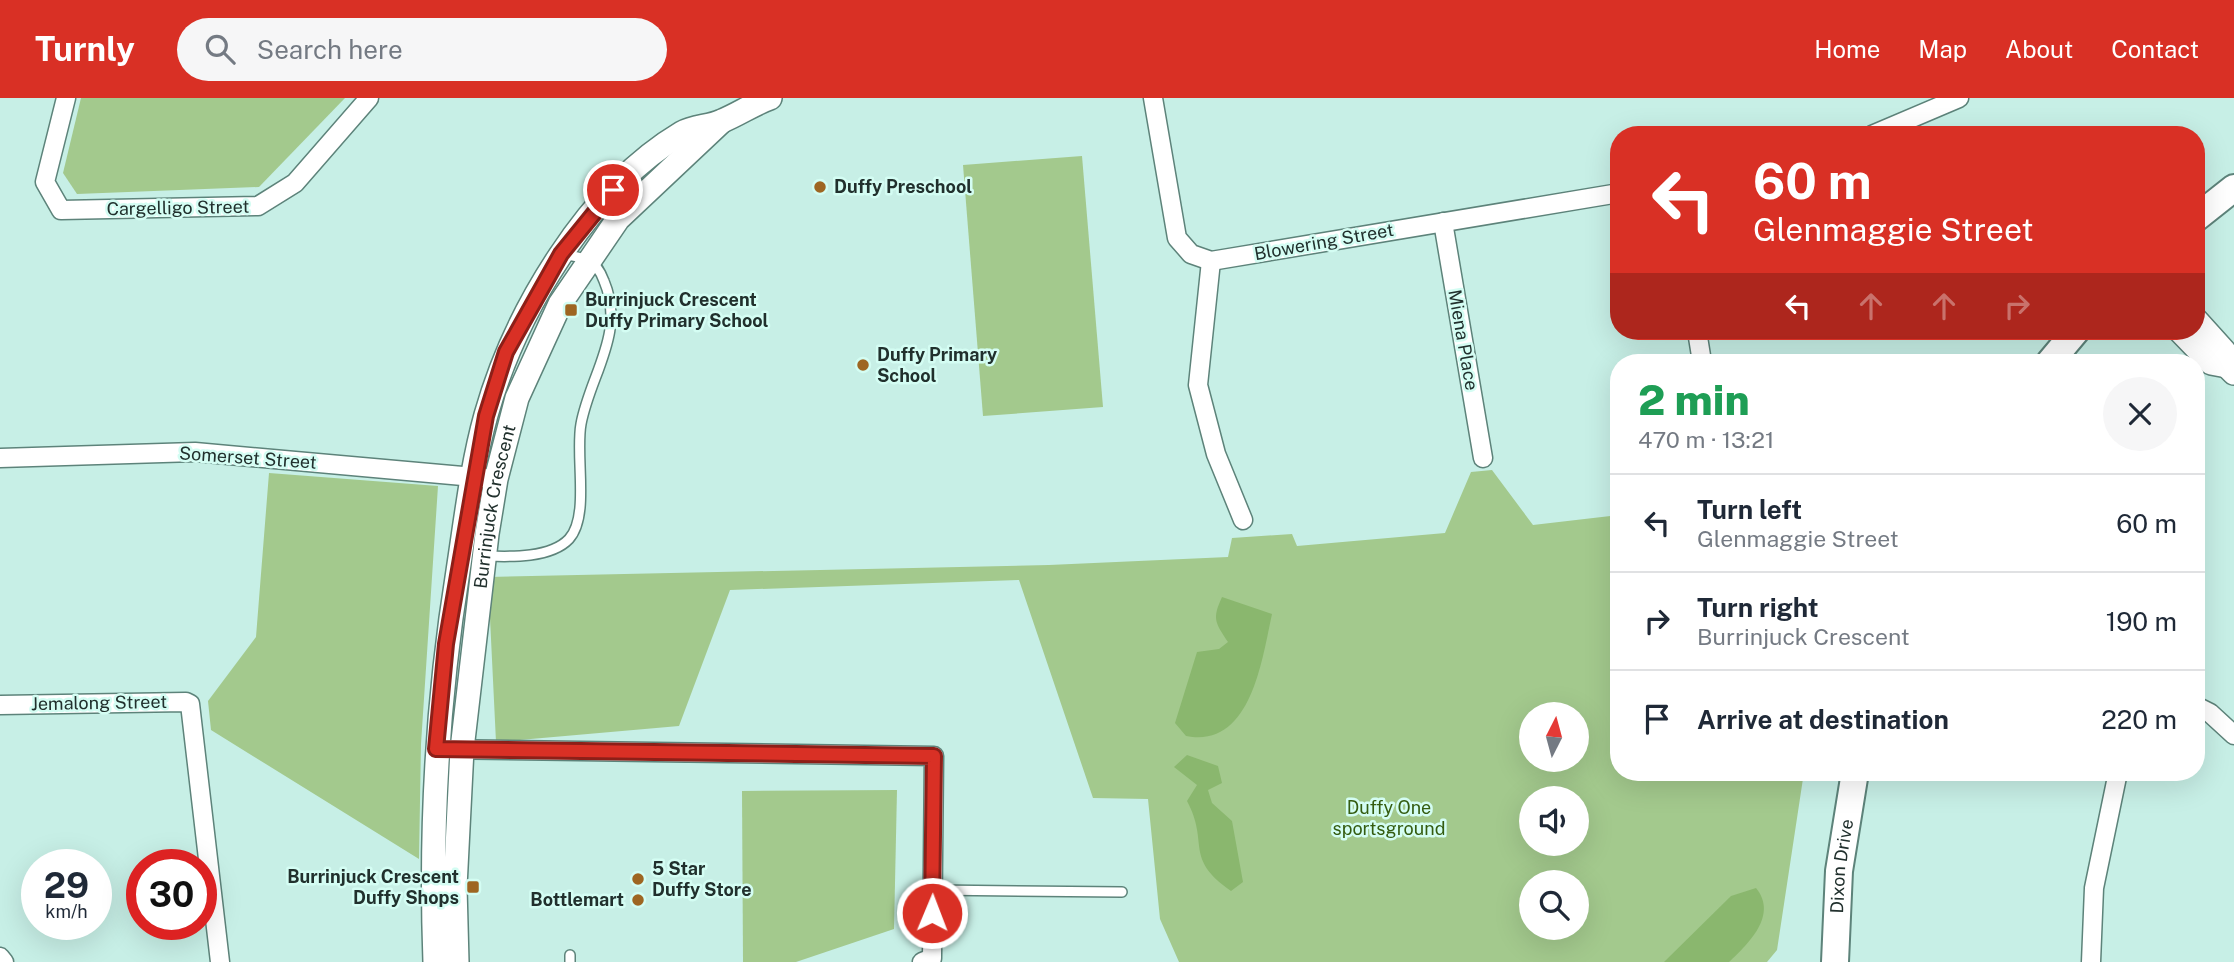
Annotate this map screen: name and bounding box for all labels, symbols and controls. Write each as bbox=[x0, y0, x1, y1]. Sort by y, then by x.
search box bbox=[177, 18, 667, 81]
text: Turnly bbox=[35, 30, 135, 68]
icon: search bbox=[201, 30, 239, 68]
text: Search here bbox=[257, 34, 403, 65]
text: Home bbox=[1814, 35, 1880, 63]
text: Map bbox=[1918, 35, 1967, 63]
text: About bbox=[2005, 35, 2073, 63]
text: Contact bbox=[2111, 35, 2199, 63]
text: 60 m bbox=[1753, 152, 1872, 210]
icon: left bbox=[1638, 154, 1729, 245]
pin bbox=[583, 160, 643, 220]
icon: arrive bbox=[594, 171, 632, 209]
place label: Duffy Preschool bbox=[834, 176, 972, 197]
marker: Duffy Preschool bbox=[812, 179, 828, 195]
street label: Cargelligo Street bbox=[106, 196, 250, 219]
text: Glenmaggie Street bbox=[1753, 211, 2034, 248]
street label: Blowering Street bbox=[1252, 219, 1395, 264]
icon: left bbox=[1779, 287, 1817, 325]
icon: ahead bbox=[1852, 287, 1890, 325]
icon: ahead bbox=[1925, 287, 1963, 325]
icon: right bbox=[1998, 287, 2036, 325]
street label: Miena Place bbox=[1444, 288, 1483, 392]
place label: Burrinjuck Crescent Duffy Primary School bbox=[585, 289, 769, 331]
marker: Burrinjuck Crescent Duffy Primary School bbox=[563, 302, 579, 318]
place label: Duffy Primary School bbox=[877, 344, 997, 386]
marker: Duffy Primary School bbox=[855, 357, 871, 373]
text: 2 min bbox=[1638, 375, 1750, 424]
button: close bbox=[2103, 377, 2177, 451]
street label: Burrinjuck Crescent bbox=[470, 422, 520, 590]
text: 470 m · 13:21 bbox=[1638, 426, 1774, 453]
street label: Somerset Street bbox=[179, 442, 318, 473]
text: Turn left bbox=[1697, 494, 1802, 525]
icon: left bbox=[1638, 504, 1676, 542]
text: 60 m bbox=[2116, 508, 2177, 539]
text: Glenmaggie Street bbox=[1697, 525, 1899, 552]
text: Turn right bbox=[1697, 592, 1819, 623]
icon: right bbox=[1638, 602, 1676, 640]
text: 190 m bbox=[2106, 606, 2177, 637]
text: Burrinjuck Crescent bbox=[1697, 623, 1910, 650]
street label: Jemalong Street bbox=[31, 691, 167, 714]
icon: arrive bbox=[1638, 700, 1676, 738]
north arrow bbox=[1519, 702, 1589, 772]
map controls bbox=[1519, 702, 1589, 940]
text: Arrive at destination bbox=[1697, 704, 1949, 735]
text: 220 m bbox=[2101, 704, 2177, 735]
button: sound bbox=[1519, 786, 1589, 856]
park label: Duffy One sportsground bbox=[1333, 797, 1445, 839]
street label: Dixon Drive bbox=[1826, 818, 1857, 914]
speed limit sign: 30 bbox=[126, 849, 217, 940]
place label: 5 Star Duffy Store bbox=[652, 858, 752, 900]
text: 29 bbox=[44, 865, 89, 906]
place label: Burrinjuck Crescent Duffy Shops bbox=[287, 866, 459, 908]
button: search bbox=[1519, 870, 1589, 940]
marker: 5 Star Duffy Store bbox=[630, 871, 646, 887]
position arrow bbox=[895, 876, 969, 950]
marker: Burrinjuck Crescent Duffy Shops bbox=[465, 879, 481, 895]
place label: Bottlemart bbox=[530, 889, 624, 910]
marker: Bottlemart bbox=[630, 892, 646, 908]
text: km/h bbox=[45, 901, 88, 922]

